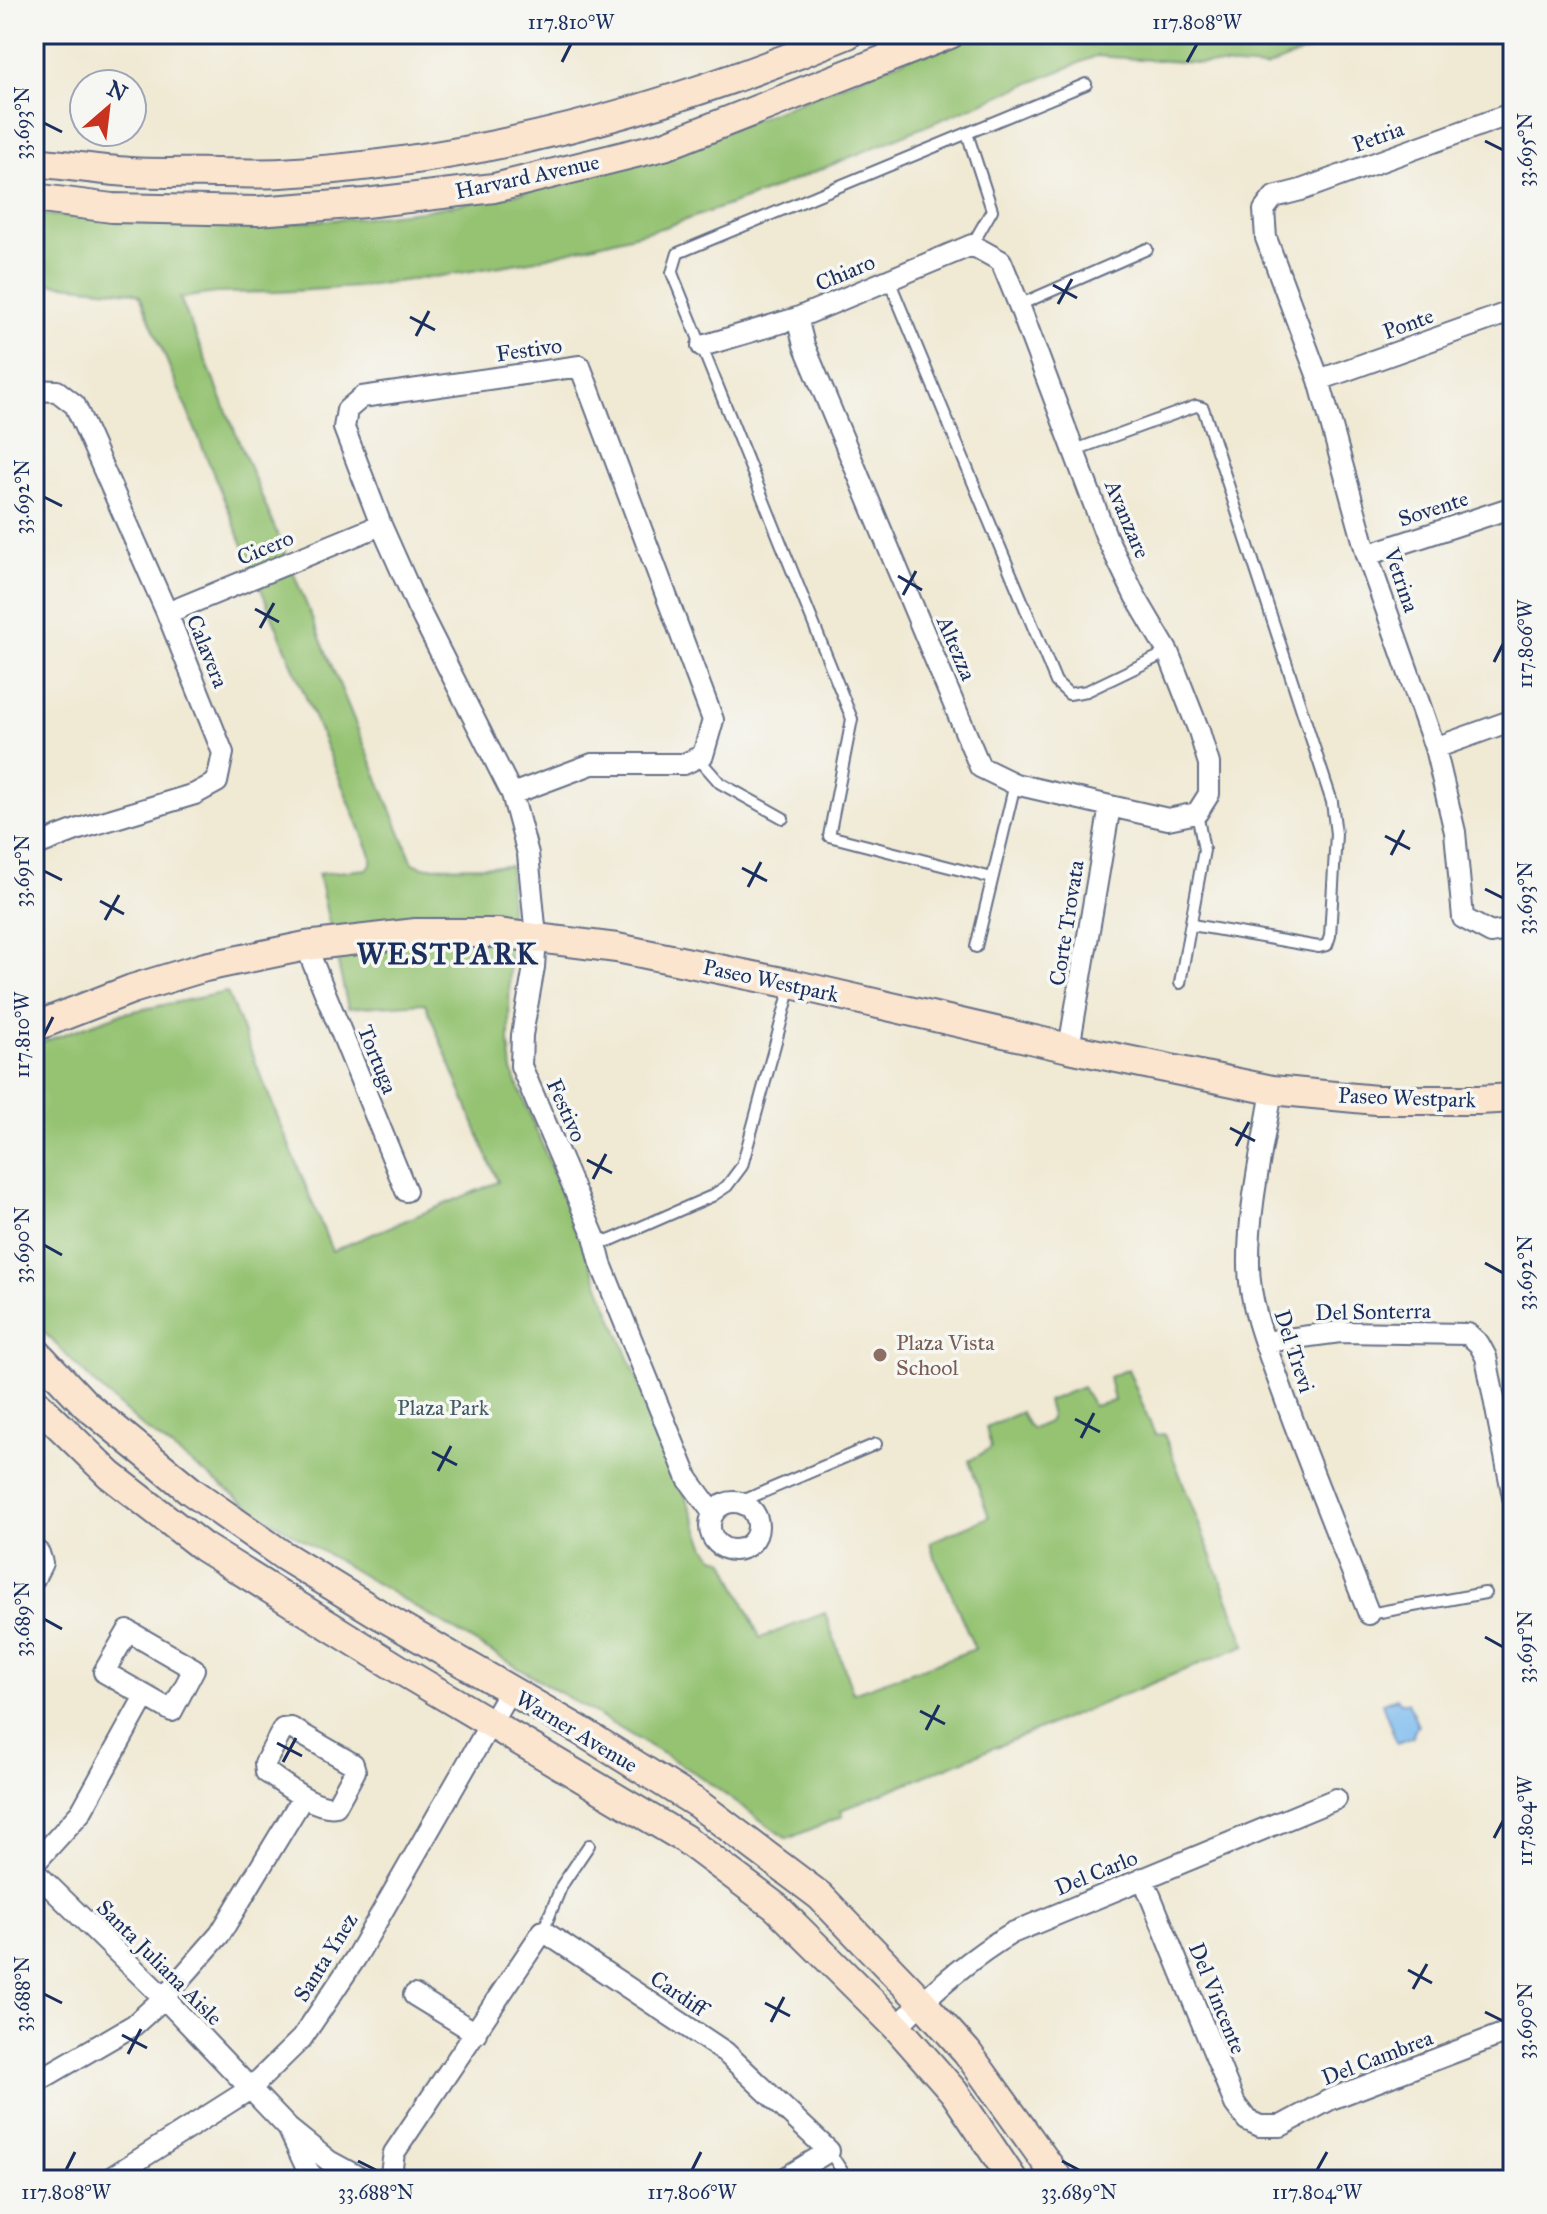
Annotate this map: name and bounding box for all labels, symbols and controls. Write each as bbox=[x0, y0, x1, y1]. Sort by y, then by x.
text: 117.810°W bbox=[528, 10, 615, 34]
text: 117.808°W bbox=[1152, 10, 1243, 34]
north arrow bbox=[68, 68, 148, 148]
text: N bbox=[103, 74, 132, 107]
text: 33.693°N bbox=[10, 86, 34, 160]
text: 33.695°N bbox=[1513, 113, 1537, 187]
street label: Petria bbox=[1349, 115, 1408, 158]
street label: Harvard Avenue bbox=[453, 148, 602, 205]
street label: Chiaro bbox=[811, 248, 879, 297]
street label: Ponte bbox=[1379, 302, 1437, 345]
street label: Festivo bbox=[494, 332, 564, 367]
text: 33.692°N bbox=[10, 459, 34, 535]
street label: Avanzare bbox=[1099, 475, 1156, 562]
street label: Sovente bbox=[1395, 485, 1472, 532]
street label: Cicero bbox=[233, 524, 298, 571]
street label: Vetrina bbox=[1378, 544, 1425, 617]
text: 117.806°W bbox=[1513, 598, 1537, 689]
street label: Calavera bbox=[181, 611, 235, 692]
street label: Altezza bbox=[931, 611, 982, 685]
text: 33.691°N bbox=[10, 834, 34, 908]
street label: Corte Trovata bbox=[1043, 858, 1090, 988]
text: 33.693°N bbox=[1513, 861, 1537, 935]
district label: WESTPARK bbox=[357, 936, 539, 972]
street label: Paseo Westpark bbox=[700, 953, 842, 1008]
text: 117.810°W bbox=[10, 991, 34, 1078]
street label: Tortuga bbox=[352, 1021, 404, 1098]
street label: Festivo bbox=[541, 1074, 592, 1146]
street label: Paseo Westpark bbox=[1337, 1082, 1477, 1113]
text: 33.690°N bbox=[10, 1206, 34, 1284]
text: 33.692°N bbox=[1513, 1235, 1537, 1311]
street label: Del Sonterra bbox=[1315, 1297, 1432, 1326]
street label: Del Trevi bbox=[1268, 1306, 1321, 1396]
place label: Plaza Vista School bbox=[896, 1329, 995, 1381]
marker: Plaza Vista School bbox=[871, 1346, 889, 1364]
park label: Plaza Park bbox=[397, 1394, 490, 1421]
text: 33.689°N bbox=[10, 1581, 34, 1657]
text: 33.691°N bbox=[1513, 1610, 1537, 1684]
street label: Warner Avenue bbox=[511, 1684, 643, 1778]
text: 117.804°W bbox=[1513, 1775, 1537, 1866]
street label: Del Carlo bbox=[1051, 1844, 1141, 1901]
street label: Santa Juliana Aisle bbox=[91, 1894, 228, 2031]
street label: Santa Ynez bbox=[288, 1908, 363, 2007]
street label: Del Vincente bbox=[1183, 1939, 1252, 2058]
text: 33.688°N bbox=[10, 1956, 34, 2032]
street label: Cardiff bbox=[645, 1965, 715, 2024]
text: 33.690°N bbox=[1513, 1982, 1537, 2060]
street label: Del Cambrea bbox=[1318, 2024, 1437, 2091]
text: 117.808°W bbox=[21, 2180, 112, 2204]
text: 33.688°N bbox=[338, 2180, 414, 2204]
text: 117.806°W bbox=[647, 2180, 738, 2204]
text: 33.689°N bbox=[1041, 2180, 1117, 2204]
text: 117.804°W bbox=[1272, 2180, 1363, 2204]

